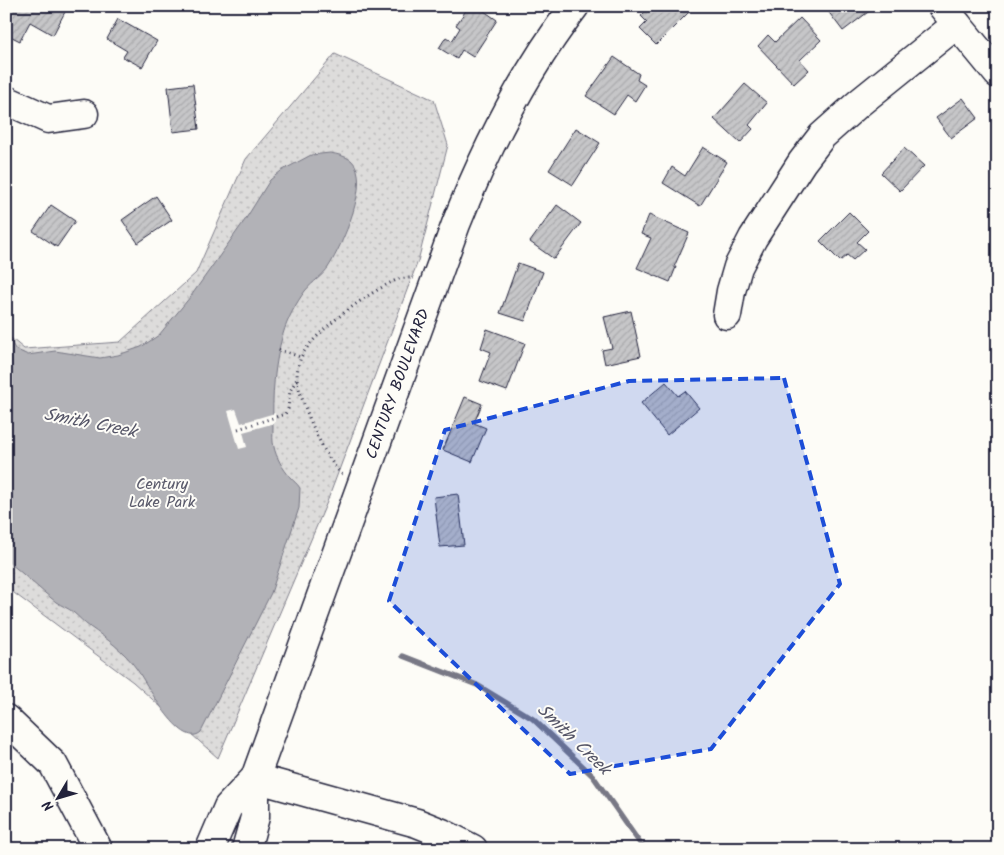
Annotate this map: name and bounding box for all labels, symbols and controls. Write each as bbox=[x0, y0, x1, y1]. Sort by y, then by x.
street label: CENTURY BOULEVARD bbox=[359, 305, 437, 463]
water label: Smith Creek bbox=[41, 401, 141, 448]
park label: Century Lake Park bbox=[129, 472, 196, 515]
water label: Smith Creek bbox=[529, 697, 618, 785]
north arrow bbox=[32, 772, 82, 822]
text: N bbox=[37, 795, 60, 816]

